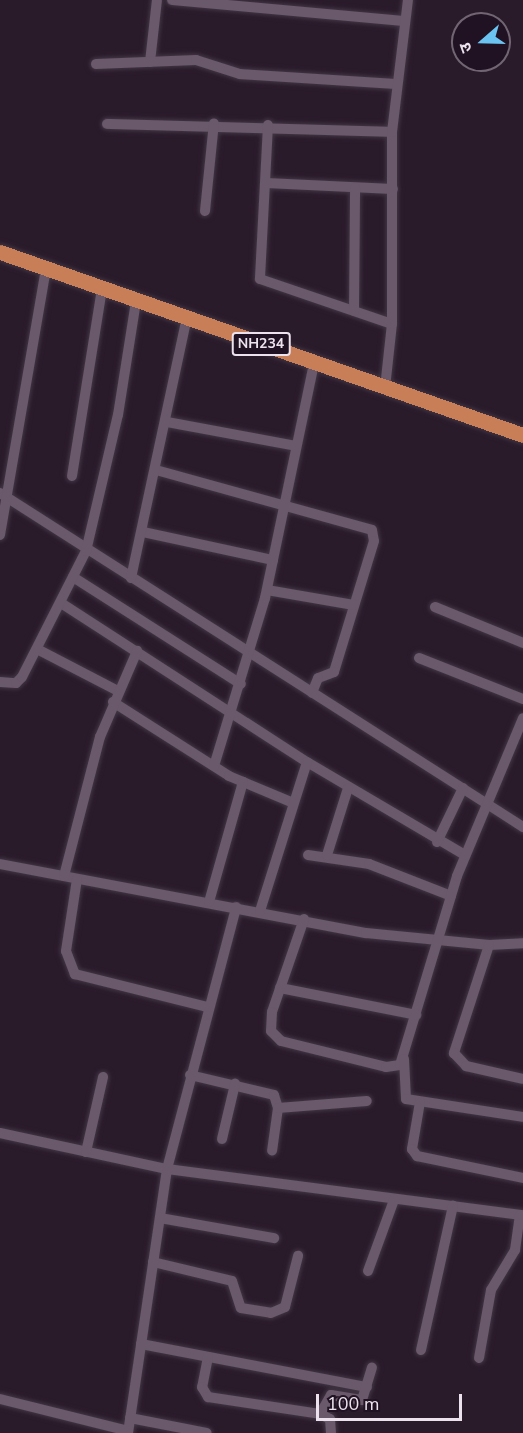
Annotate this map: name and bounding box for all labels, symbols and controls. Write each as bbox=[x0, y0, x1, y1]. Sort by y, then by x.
north arrow bbox=[451, 12, 511, 72]
text: उ bbox=[454, 39, 478, 56]
road number: NH234 bbox=[231, 333, 291, 355]
scale bar bbox=[319, 1382, 464, 1420]
text: 100 m bbox=[327, 1392, 379, 1416]

